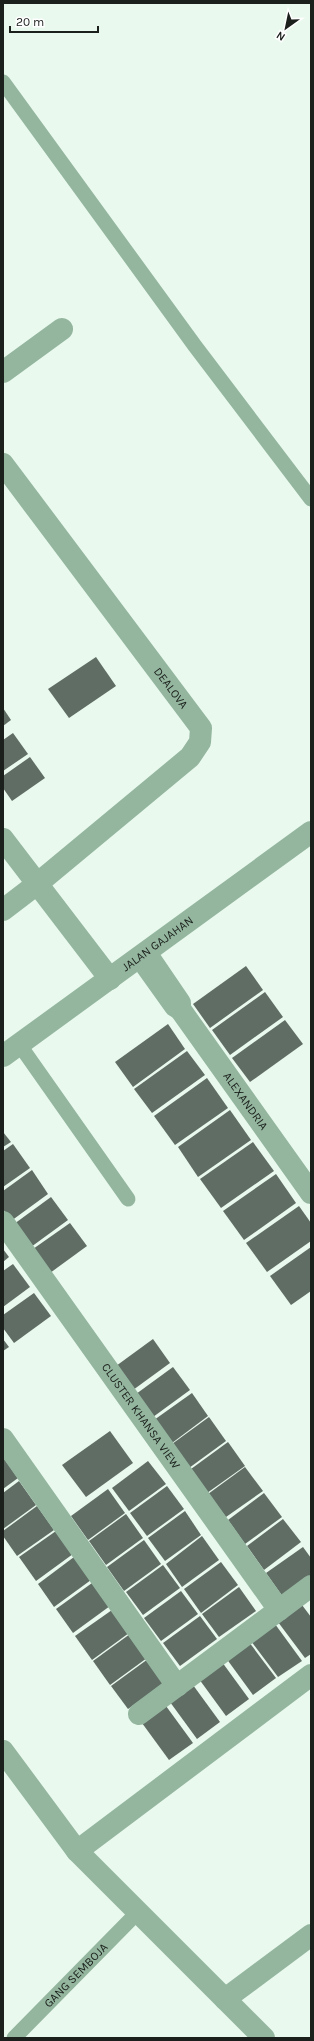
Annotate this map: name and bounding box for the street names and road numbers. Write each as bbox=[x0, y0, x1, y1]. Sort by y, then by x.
street label: DEALOVA bbox=[151, 665, 191, 712]
street label: JALAN GAJAHAN bbox=[119, 913, 196, 974]
street label: ALEXANDRIA bbox=[220, 1069, 271, 1133]
street label: CLUSTER KHANSA VIEW bbox=[99, 1360, 183, 1472]
street label: GANG SEMBOJA bbox=[41, 1940, 110, 2010]

